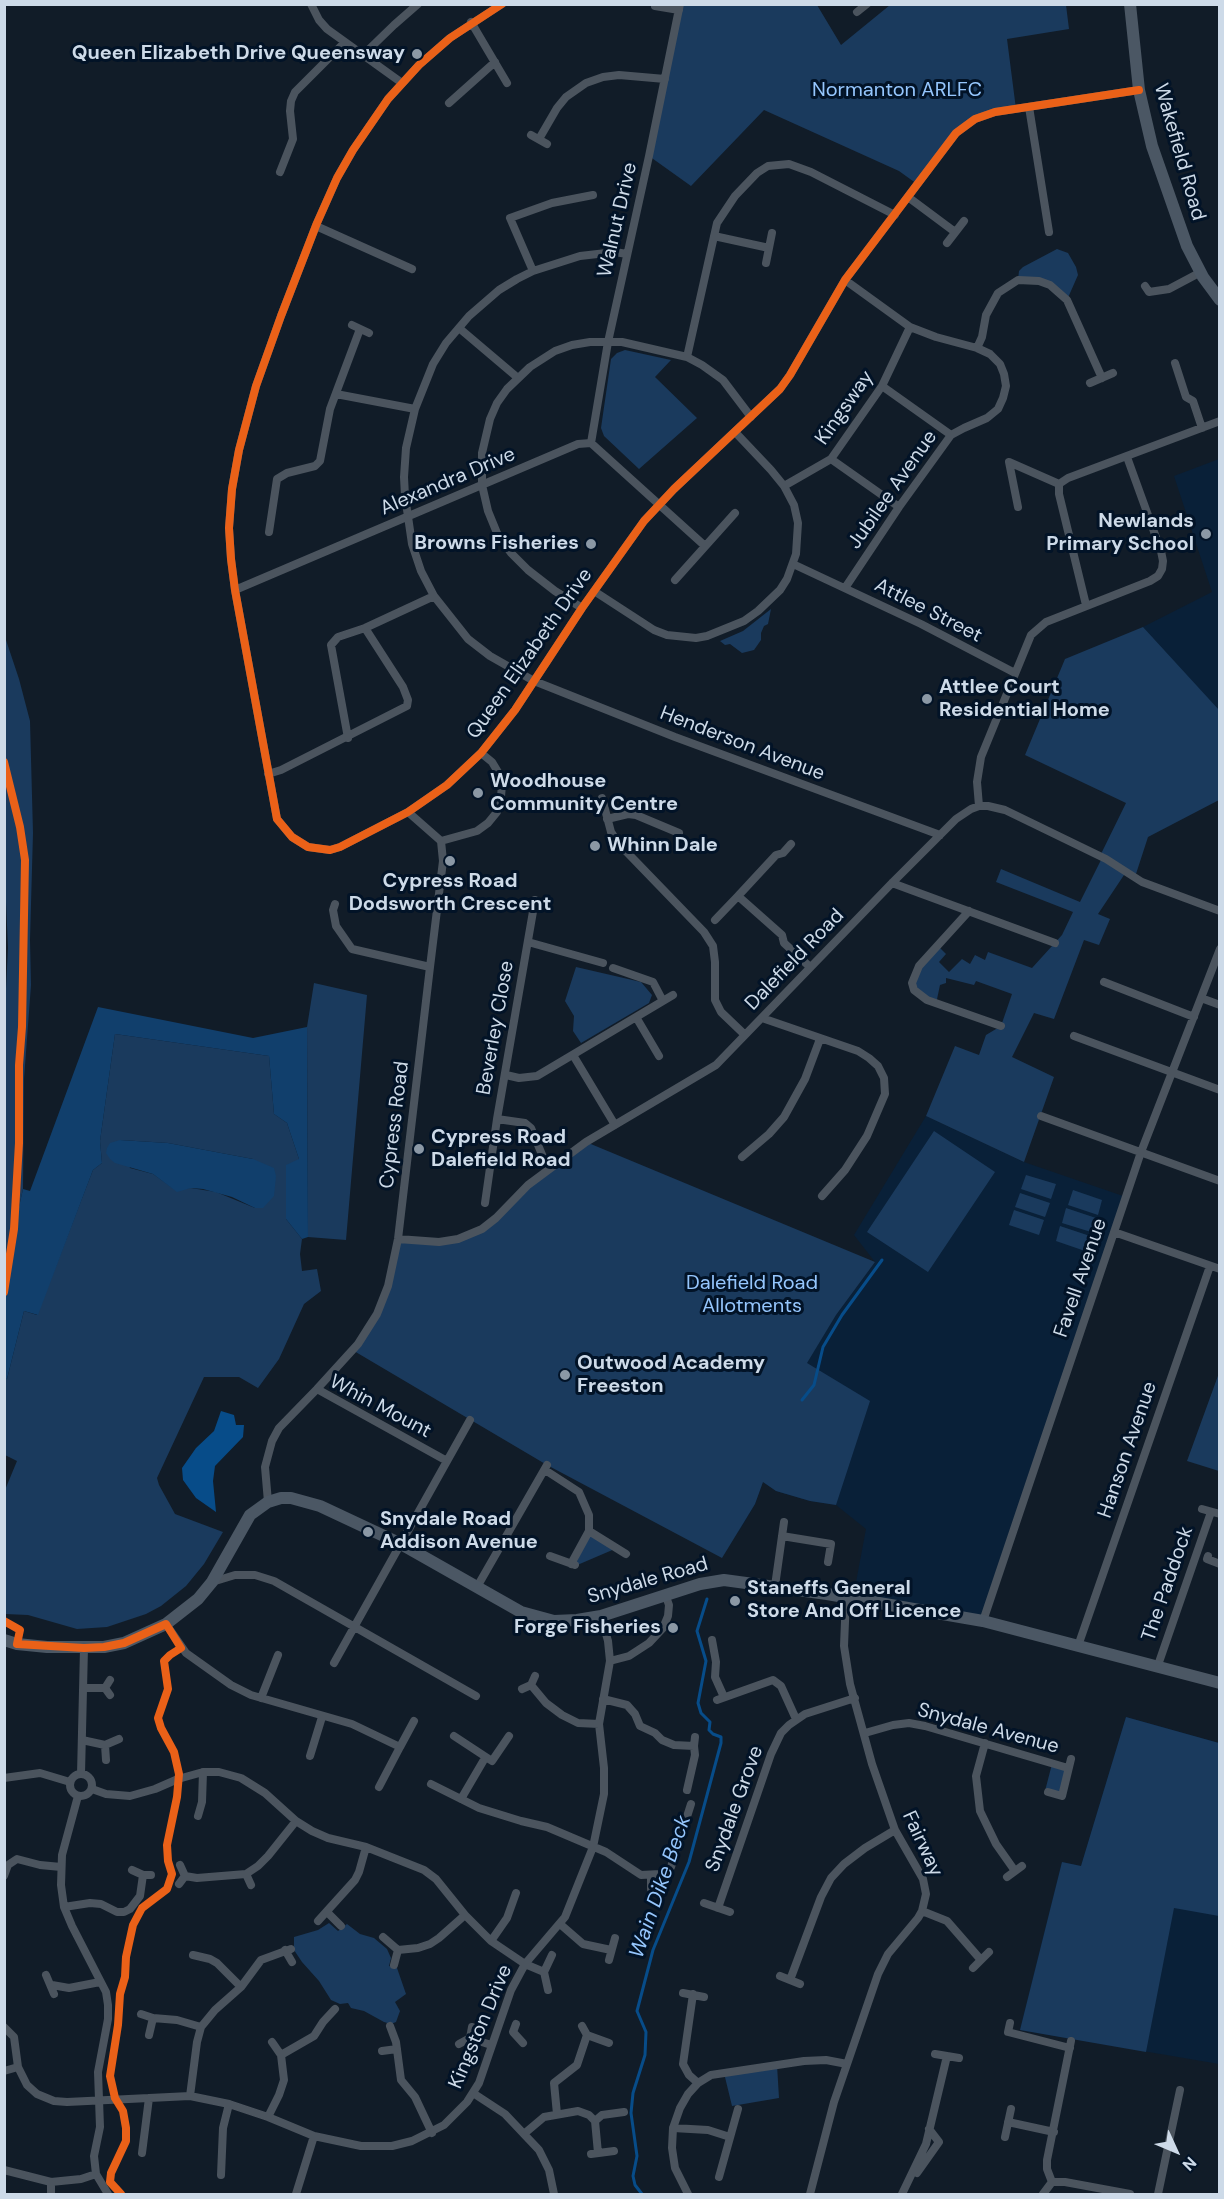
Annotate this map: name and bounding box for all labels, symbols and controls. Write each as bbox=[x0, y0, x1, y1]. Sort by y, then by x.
place label: Queen Elizabeth Drive Queensway bbox=[72, 42, 405, 66]
marker: Queen Elizabeth Drive Queensway bbox=[410, 47, 424, 61]
park label: Normanton ARLFC bbox=[812, 79, 982, 103]
street label: Wakefield Road bbox=[1148, 81, 1210, 223]
street label: Walnut Drive bbox=[593, 160, 643, 280]
street label: Kingsway bbox=[811, 366, 879, 450]
street label: Jubilee Avenue bbox=[843, 426, 943, 554]
street label: Alexandra Drive bbox=[377, 443, 519, 521]
place label: Newlands Primary School bbox=[1046, 510, 1194, 557]
marker: Newlands Primary School bbox=[1199, 527, 1213, 541]
place label: Browns Fisheries bbox=[414, 532, 579, 556]
marker: Browns Fisheries bbox=[584, 537, 598, 551]
street label: Queen Elizabeth Drive bbox=[462, 564, 598, 744]
street label: Attlee Street bbox=[870, 574, 986, 648]
place label: Attlee Court Residential Home bbox=[939, 676, 1110, 723]
marker: Attlee Court Residential Home bbox=[920, 692, 934, 706]
street label: Henderson Avenue bbox=[656, 702, 828, 786]
place label: Woodhouse Community Centre bbox=[490, 770, 678, 817]
marker: Woodhouse Community Centre bbox=[471, 786, 485, 800]
place label: Whinn Dale bbox=[607, 834, 718, 858]
marker: Whinn Dale bbox=[588, 839, 602, 853]
marker: Cypress Road Dodsworth Crescent bbox=[443, 854, 457, 868]
place label: Cypress Road Dodsworth Crescent bbox=[349, 870, 551, 917]
street label: Dalefield Road bbox=[741, 904, 849, 1016]
street label: Beverley Close bbox=[472, 959, 520, 1097]
street label: Cypress Road bbox=[375, 1060, 415, 1190]
place label: Cypress Road Dalefield Road bbox=[431, 1126, 571, 1173]
marker: Cypress Road Dalefield Road bbox=[412, 1142, 426, 1156]
street label: Favell Avenue bbox=[1049, 1215, 1113, 1341]
park label: Dalefield Road Allotments bbox=[686, 1272, 818, 1319]
place label: Outwood Academy Freeston bbox=[577, 1352, 765, 1399]
marker: Outwood Academy Freeston bbox=[558, 1368, 572, 1382]
street label: Whin Mount bbox=[325, 1370, 435, 1444]
street label: Hanson Avenue bbox=[1093, 1379, 1163, 1521]
place label: Snydale Road Addison Avenue bbox=[380, 1508, 538, 1555]
street label: The Paddock bbox=[1137, 1523, 1199, 1645]
marker: Snydale Road Addison Avenue bbox=[361, 1525, 375, 1539]
street label: Snydale Road bbox=[585, 1552, 711, 1610]
place label: Staneffs General Store And Off Licence bbox=[747, 1577, 961, 1624]
marker: Staneffs General Store And Off Licence bbox=[728, 1594, 742, 1608]
place label: Forge Fisheries bbox=[514, 1616, 661, 1640]
marker: Forge Fisheries bbox=[666, 1621, 680, 1635]
street label: Snydale Avenue bbox=[915, 1699, 1061, 1759]
street label: Snydale Grove bbox=[701, 1743, 769, 1875]
street label: Fairway bbox=[896, 1807, 948, 1881]
water label: Wain Dike Beck bbox=[625, 1812, 697, 1962]
street label: Kingston Drive bbox=[444, 1961, 518, 2093]
north arrow bbox=[1146, 2121, 1206, 2181]
text: N bbox=[1178, 2152, 1201, 2175]

